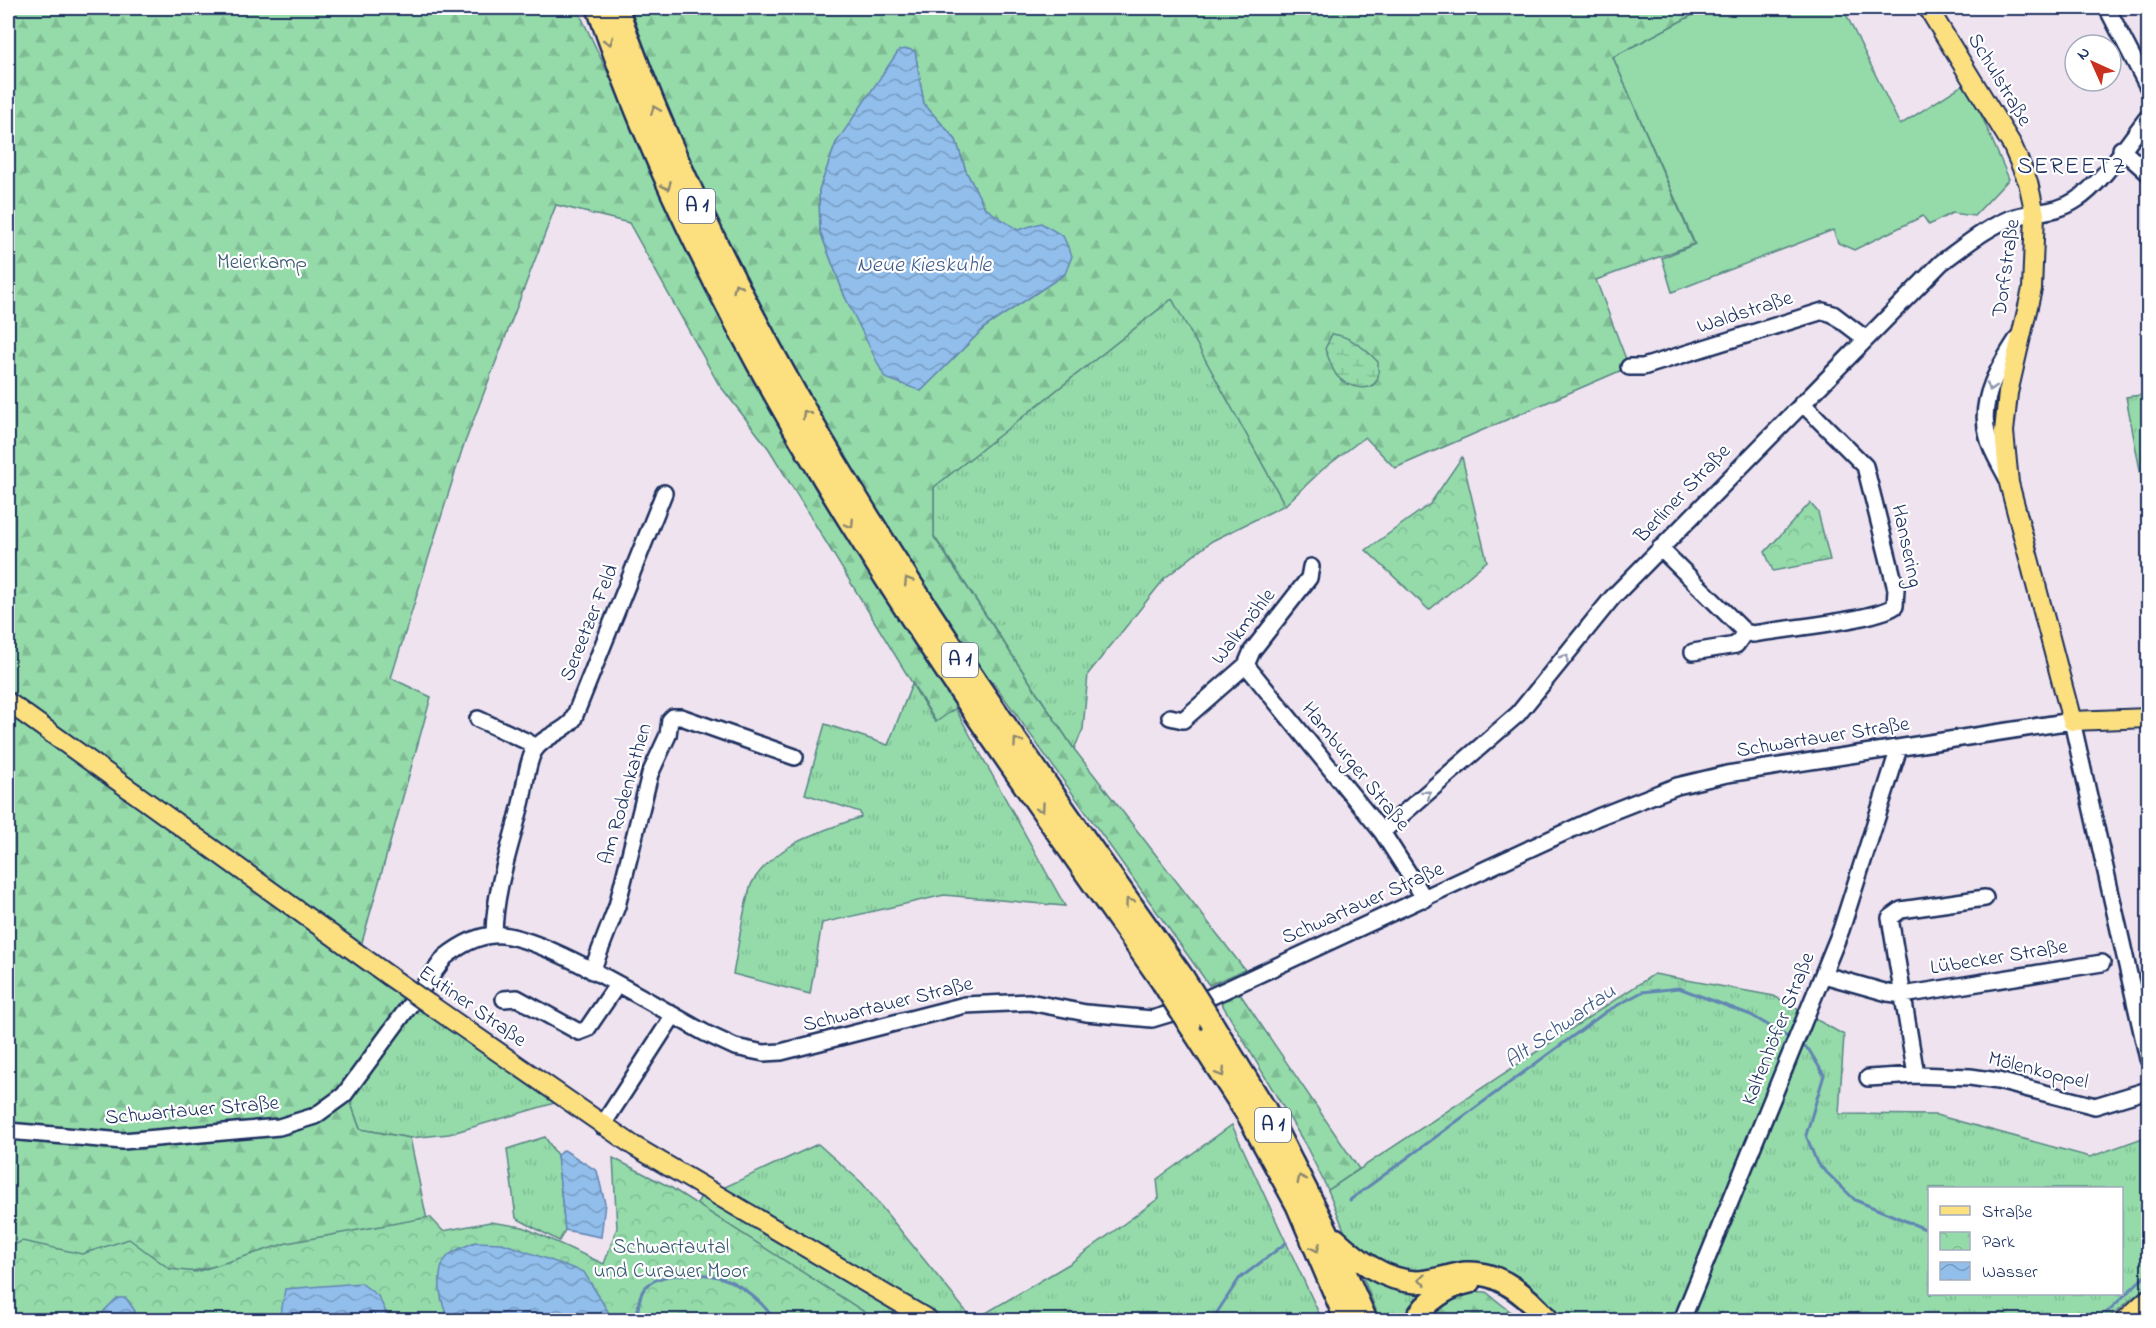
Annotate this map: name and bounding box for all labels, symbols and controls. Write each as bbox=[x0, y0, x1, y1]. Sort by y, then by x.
street label: Schulstraße bbox=[1959, 28, 2039, 133]
north arrow bbox=[2063, 33, 2123, 93]
one-way arrow bbox=[601, 35, 614, 45]
text: N bbox=[2071, 41, 2096, 66]
one-way arrow bbox=[650, 105, 662, 116]
district label: SEREETZ bbox=[2017, 150, 2127, 185]
one-way arrow bbox=[660, 179, 672, 190]
road number: A 1 bbox=[679, 189, 715, 223]
street label: Dorfstraße bbox=[1985, 217, 2029, 320]
park label: Meierkamp bbox=[217, 248, 307, 278]
water label: Neue Kieskuhle bbox=[857, 250, 992, 282]
one-way arrow bbox=[733, 282, 744, 293]
street label: Waldstraße bbox=[1693, 283, 1797, 343]
one-way arrow bbox=[1986, 381, 1998, 392]
one-way arrow bbox=[802, 410, 813, 421]
street label: Berliner Straße bbox=[1627, 437, 1739, 551]
street label: Hansering bbox=[1881, 502, 1929, 591]
one-way arrow bbox=[843, 518, 854, 529]
street label: Sereetzer Feld bbox=[553, 560, 627, 686]
one-way arrow bbox=[904, 576, 915, 587]
street label: Walkmöhle bbox=[1205, 582, 1284, 672]
road number: A 1 bbox=[942, 643, 978, 677]
one-way arrow bbox=[1558, 653, 1569, 664]
street label: Hamburger Straße bbox=[1292, 696, 1417, 840]
street label: Schwartauer Straße bbox=[1734, 709, 1912, 766]
street label: Am Rodenkathen bbox=[591, 720, 661, 868]
one-way arrow bbox=[1013, 738, 1024, 749]
one-way arrow bbox=[1420, 791, 1431, 802]
one-way arrow bbox=[1034, 802, 1045, 813]
street label: Schwartauer Straße bbox=[1277, 855, 1449, 953]
one-way arrow bbox=[1125, 897, 1136, 908]
street label: Lübecker Straße bbox=[1928, 932, 2070, 984]
street label: Kaltenhöfer Straße bbox=[1735, 948, 1824, 1110]
street label: Eutiner Straße bbox=[412, 959, 533, 1056]
street label: Schwartauer Straße bbox=[800, 969, 977, 1041]
water label: Alt Schwartau bbox=[1499, 977, 1624, 1077]
street label: Mölenkoppel bbox=[1985, 1044, 2091, 1098]
one-way arrow bbox=[1213, 1067, 1225, 1077]
street label: Schwartauer Straße bbox=[104, 1088, 281, 1134]
road number: A 1 bbox=[1255, 1108, 1291, 1142]
one-way arrow bbox=[1296, 1174, 1308, 1185]
legend bbox=[1928, 1187, 2123, 1295]
text: Straße bbox=[1982, 1200, 2033, 1226]
text: Park bbox=[1982, 1230, 2015, 1256]
park label: Schwartautal und Curauer Moor bbox=[594, 1233, 749, 1287]
one-way arrow bbox=[1309, 1242, 1321, 1253]
text: Wasser bbox=[1982, 1260, 2038, 1286]
one-way arrow bbox=[1418, 1273, 1427, 1286]

